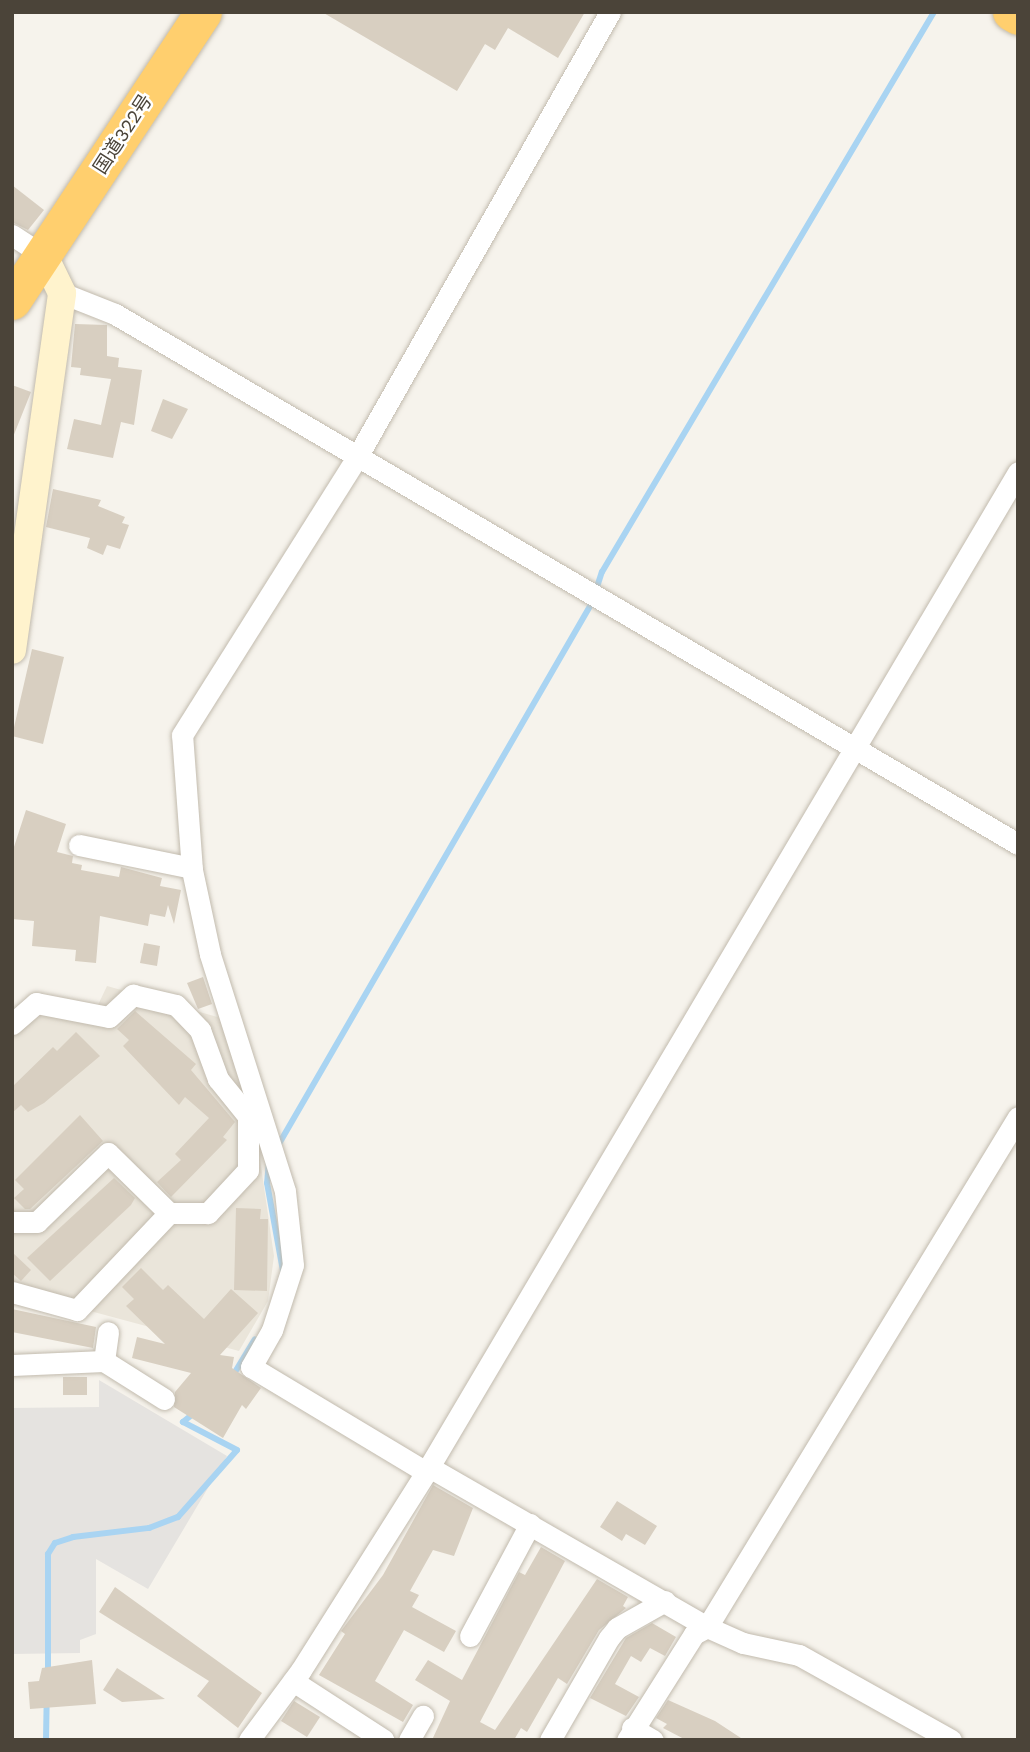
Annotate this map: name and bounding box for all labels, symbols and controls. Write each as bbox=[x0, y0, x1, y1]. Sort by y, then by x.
street label: 国道322号 bbox=[89, 90, 157, 178]

